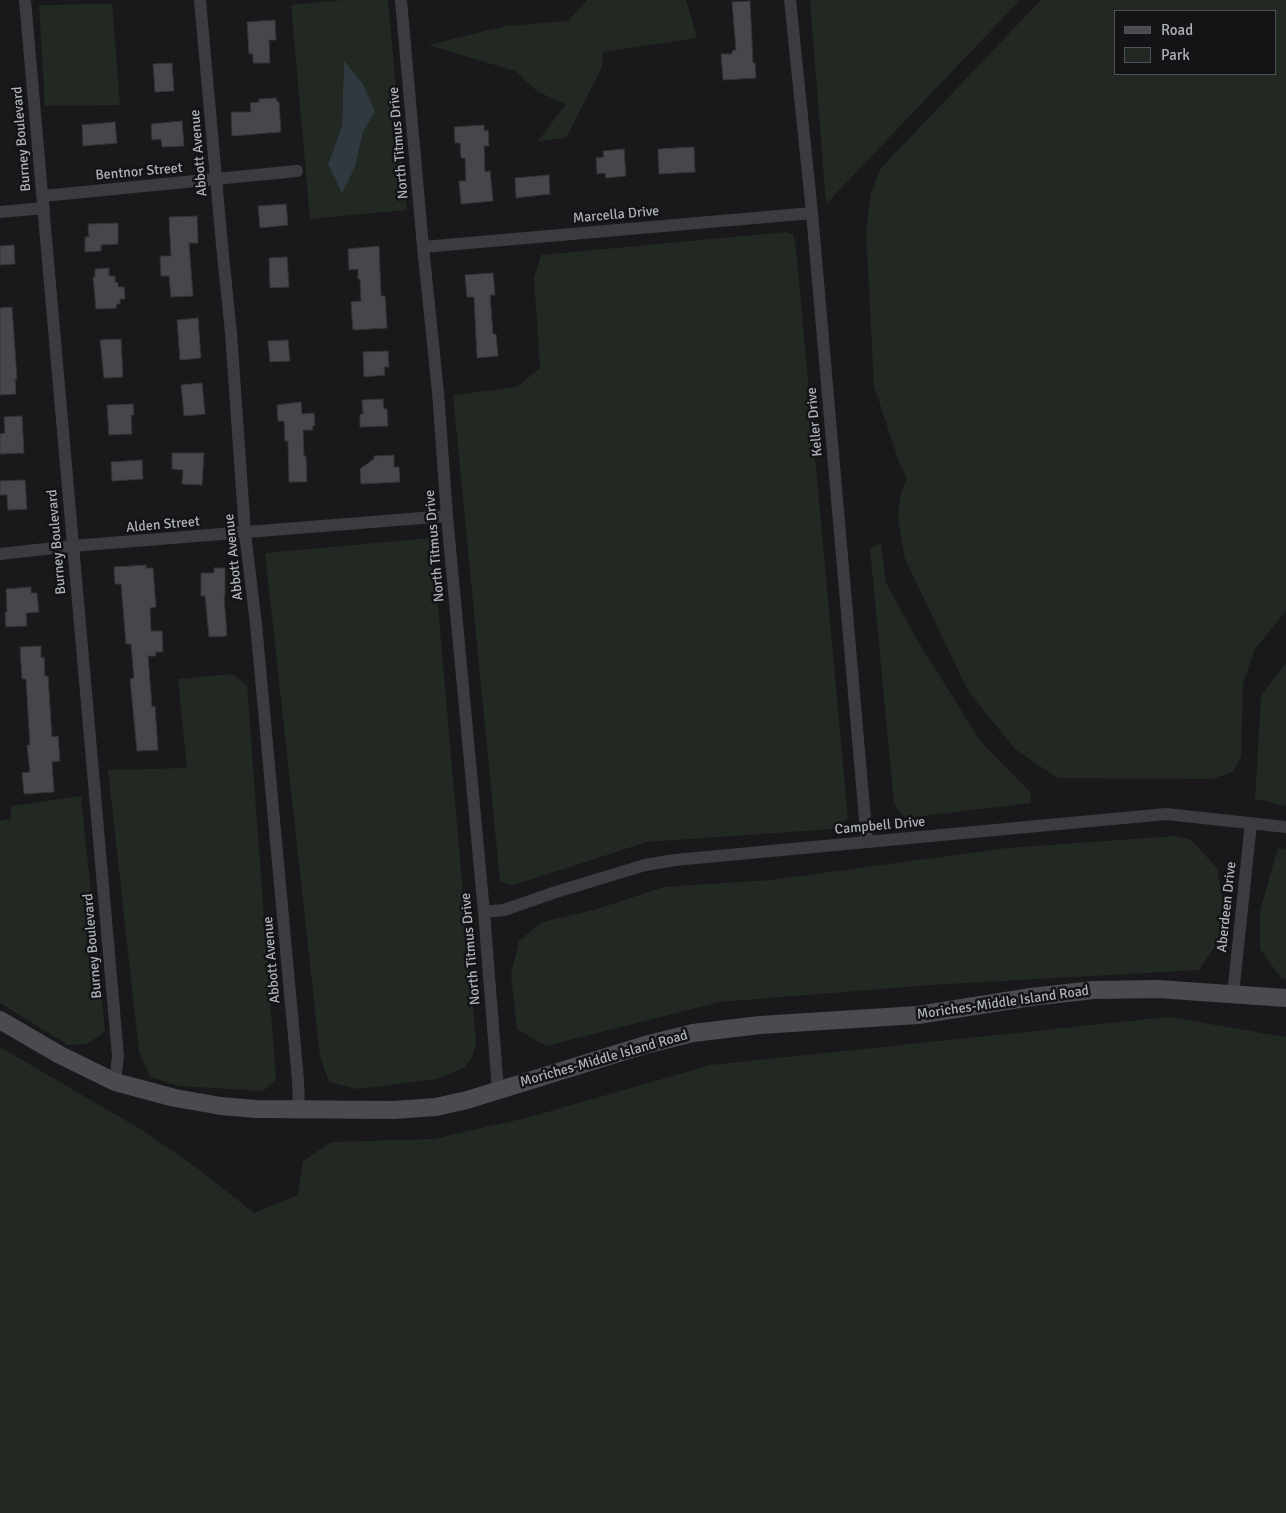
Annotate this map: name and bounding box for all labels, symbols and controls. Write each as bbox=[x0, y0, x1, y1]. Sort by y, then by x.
legend bbox=[1114, 10, 1276, 75]
text: Road bbox=[1161, 21, 1193, 39]
text: Park bbox=[1161, 46, 1190, 64]
street label: Burney Boulevard bbox=[9, 86, 35, 192]
street label: North Titmus Drive bbox=[386, 86, 412, 200]
street label: Abbott Avenue bbox=[187, 109, 211, 197]
street label: Bentnor Street bbox=[95, 160, 183, 184]
street label: Marcella Drive bbox=[572, 203, 660, 227]
street label: Keller Drive bbox=[804, 387, 826, 457]
street label: Burney Boulevard bbox=[44, 489, 70, 595]
street label: North Titmus Drive bbox=[422, 489, 448, 603]
street label: Alden Street bbox=[125, 513, 201, 537]
street label: Abbott Avenue bbox=[221, 513, 247, 601]
street label: Campbell Drive bbox=[834, 814, 926, 838]
street label: Aberdeen Drive bbox=[1214, 861, 1240, 953]
street label: North Titmus Drive bbox=[458, 892, 484, 1006]
street label: Burney Boulevard bbox=[80, 893, 106, 999]
street label: Abbott Avenue bbox=[260, 916, 284, 1004]
street label: Moriches-Middle Island Road bbox=[916, 983, 1090, 1023]
street label: Moriches-Middle Island Road bbox=[518, 1027, 690, 1091]

